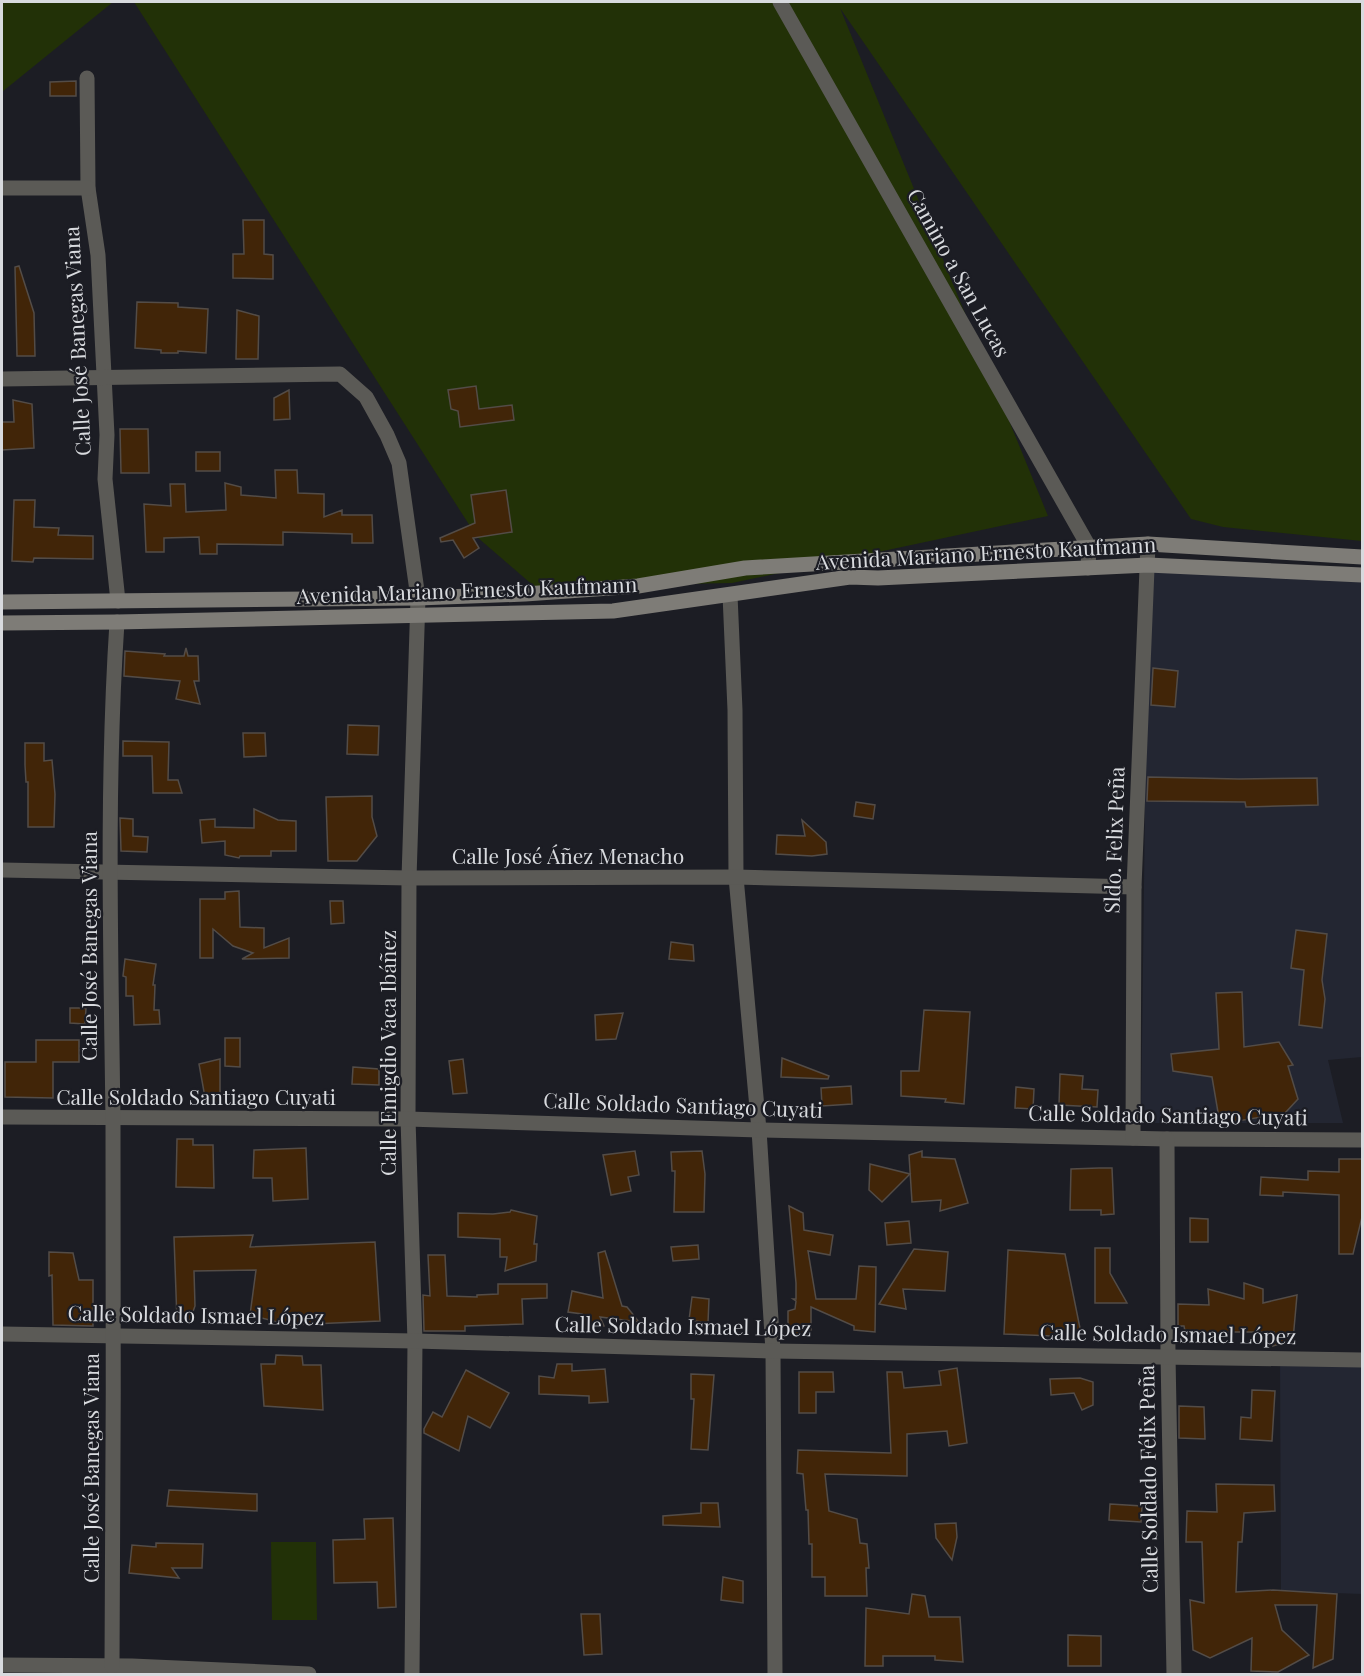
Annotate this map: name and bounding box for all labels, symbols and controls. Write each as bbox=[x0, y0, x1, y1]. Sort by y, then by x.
street label: Camino a San Lucas bbox=[902, 183, 1018, 361]
street label: Calle José Banegas Viana bbox=[56, 225, 96, 457]
street label: Avenida Mariano Ernesto Kaufmann bbox=[814, 529, 1157, 575]
street label: Avenida Mariano Ernesto Kaufmann bbox=[295, 569, 638, 609]
street label: Sldo. Felix Peña bbox=[1096, 765, 1130, 914]
street label: Calle José Banegas Viana bbox=[74, 830, 102, 1061]
street label: Calle José Áñez Menacho bbox=[452, 841, 684, 869]
street label: Calle Emigdio Vaca Ibáñez bbox=[373, 930, 401, 1176]
street label: Calle Soldado Santiago Cuyati bbox=[56, 1082, 336, 1110]
street label: Calle Soldado Santiago Cuyati bbox=[543, 1085, 823, 1123]
street label: Calle Soldado Santiago Cuyati bbox=[1028, 1098, 1308, 1130]
street label: Calle Soldado Ismael López bbox=[67, 1298, 325, 1330]
street label: Calle Soldado Ismael López bbox=[554, 1309, 812, 1341]
street label: Calle Soldado Ismael López bbox=[1039, 1317, 1297, 1349]
street label: Calle José Banegas Viana bbox=[76, 1352, 104, 1583]
street label: Calle Soldado Félix Peña bbox=[1131, 1364, 1163, 1593]

